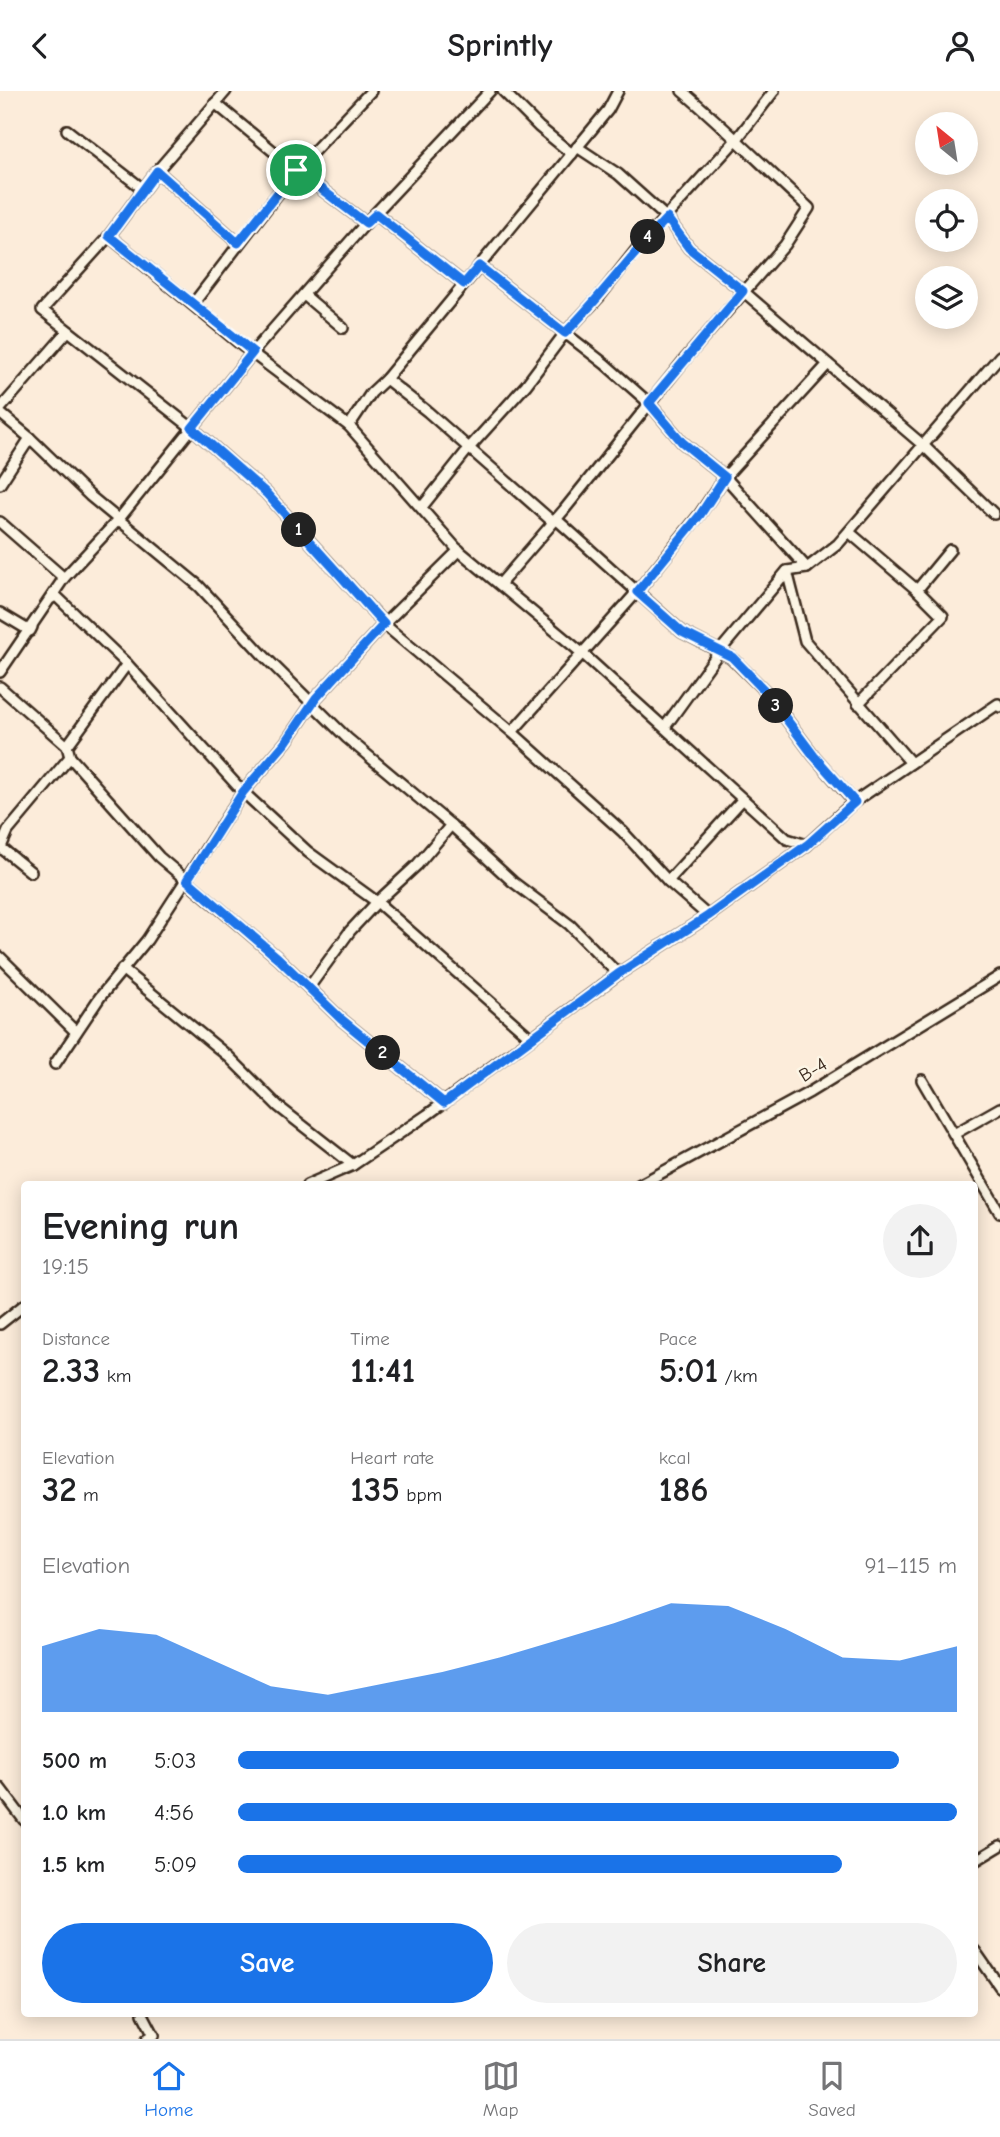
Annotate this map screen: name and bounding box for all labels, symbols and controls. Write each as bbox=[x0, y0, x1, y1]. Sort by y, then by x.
icon: back bbox=[21, 27, 59, 65]
text: Sprintly bbox=[448, 27, 552, 64]
icon: person bbox=[941, 27, 979, 65]
north arrow bbox=[915, 112, 978, 175]
map controls bbox=[915, 112, 978, 329]
pin bbox=[266, 140, 326, 200]
icon: arrive bbox=[277, 151, 315, 189]
button: locate bbox=[915, 189, 978, 252]
pin: 4 bbox=[630, 219, 666, 255]
text: 4 bbox=[643, 225, 652, 247]
button: layers bbox=[915, 266, 978, 329]
pin: 1 bbox=[282, 513, 316, 548]
text: 1 bbox=[295, 518, 302, 540]
pin: 3 bbox=[758, 689, 794, 723]
text: 3 bbox=[771, 694, 780, 716]
pin: 2 bbox=[366, 1035, 400, 1070]
text: 2 bbox=[378, 1041, 387, 1063]
street label: B-4 bbox=[795, 1053, 831, 1087]
button: share bbox=[883, 1204, 957, 1278]
text: Evening run bbox=[42, 1205, 239, 1249]
text: 19:15 bbox=[42, 1253, 89, 1280]
text: Distance bbox=[42, 1328, 110, 1350]
text: Time bbox=[350, 1328, 390, 1350]
text: Pace bbox=[659, 1328, 697, 1350]
text: 2.33 bbox=[42, 1350, 100, 1391]
text: 11:41 bbox=[350, 1350, 415, 1391]
text: 5:01 bbox=[659, 1350, 718, 1391]
text: km bbox=[100, 1365, 132, 1387]
text: /km bbox=[718, 1365, 758, 1387]
text: Elevation bbox=[42, 1447, 115, 1469]
text: Heart rate bbox=[350, 1447, 434, 1469]
text: kcal bbox=[659, 1447, 691, 1469]
text: 32 bbox=[42, 1469, 77, 1510]
text: 135 bbox=[350, 1469, 400, 1510]
text: 186 bbox=[659, 1469, 709, 1510]
text: m bbox=[77, 1484, 99, 1506]
text: bpm bbox=[400, 1484, 442, 1506]
text: Elevation bbox=[42, 1552, 130, 1579]
text: 91–115 m bbox=[864, 1552, 957, 1579]
text: 500 m bbox=[42, 1747, 107, 1774]
text: 5:03 bbox=[154, 1747, 196, 1774]
text: 1.0 km bbox=[42, 1799, 106, 1826]
text: 4:56 bbox=[154, 1799, 194, 1826]
text: 1.5 km bbox=[42, 1851, 105, 1878]
text: 5:09 bbox=[154, 1851, 197, 1878]
button: Save bbox=[42, 1923, 493, 2003]
button: Share bbox=[507, 1923, 957, 2003]
tab: Home bbox=[144, 2057, 193, 2121]
tab: Map bbox=[482, 2057, 520, 2121]
tab: Saved bbox=[808, 2057, 856, 2121]

